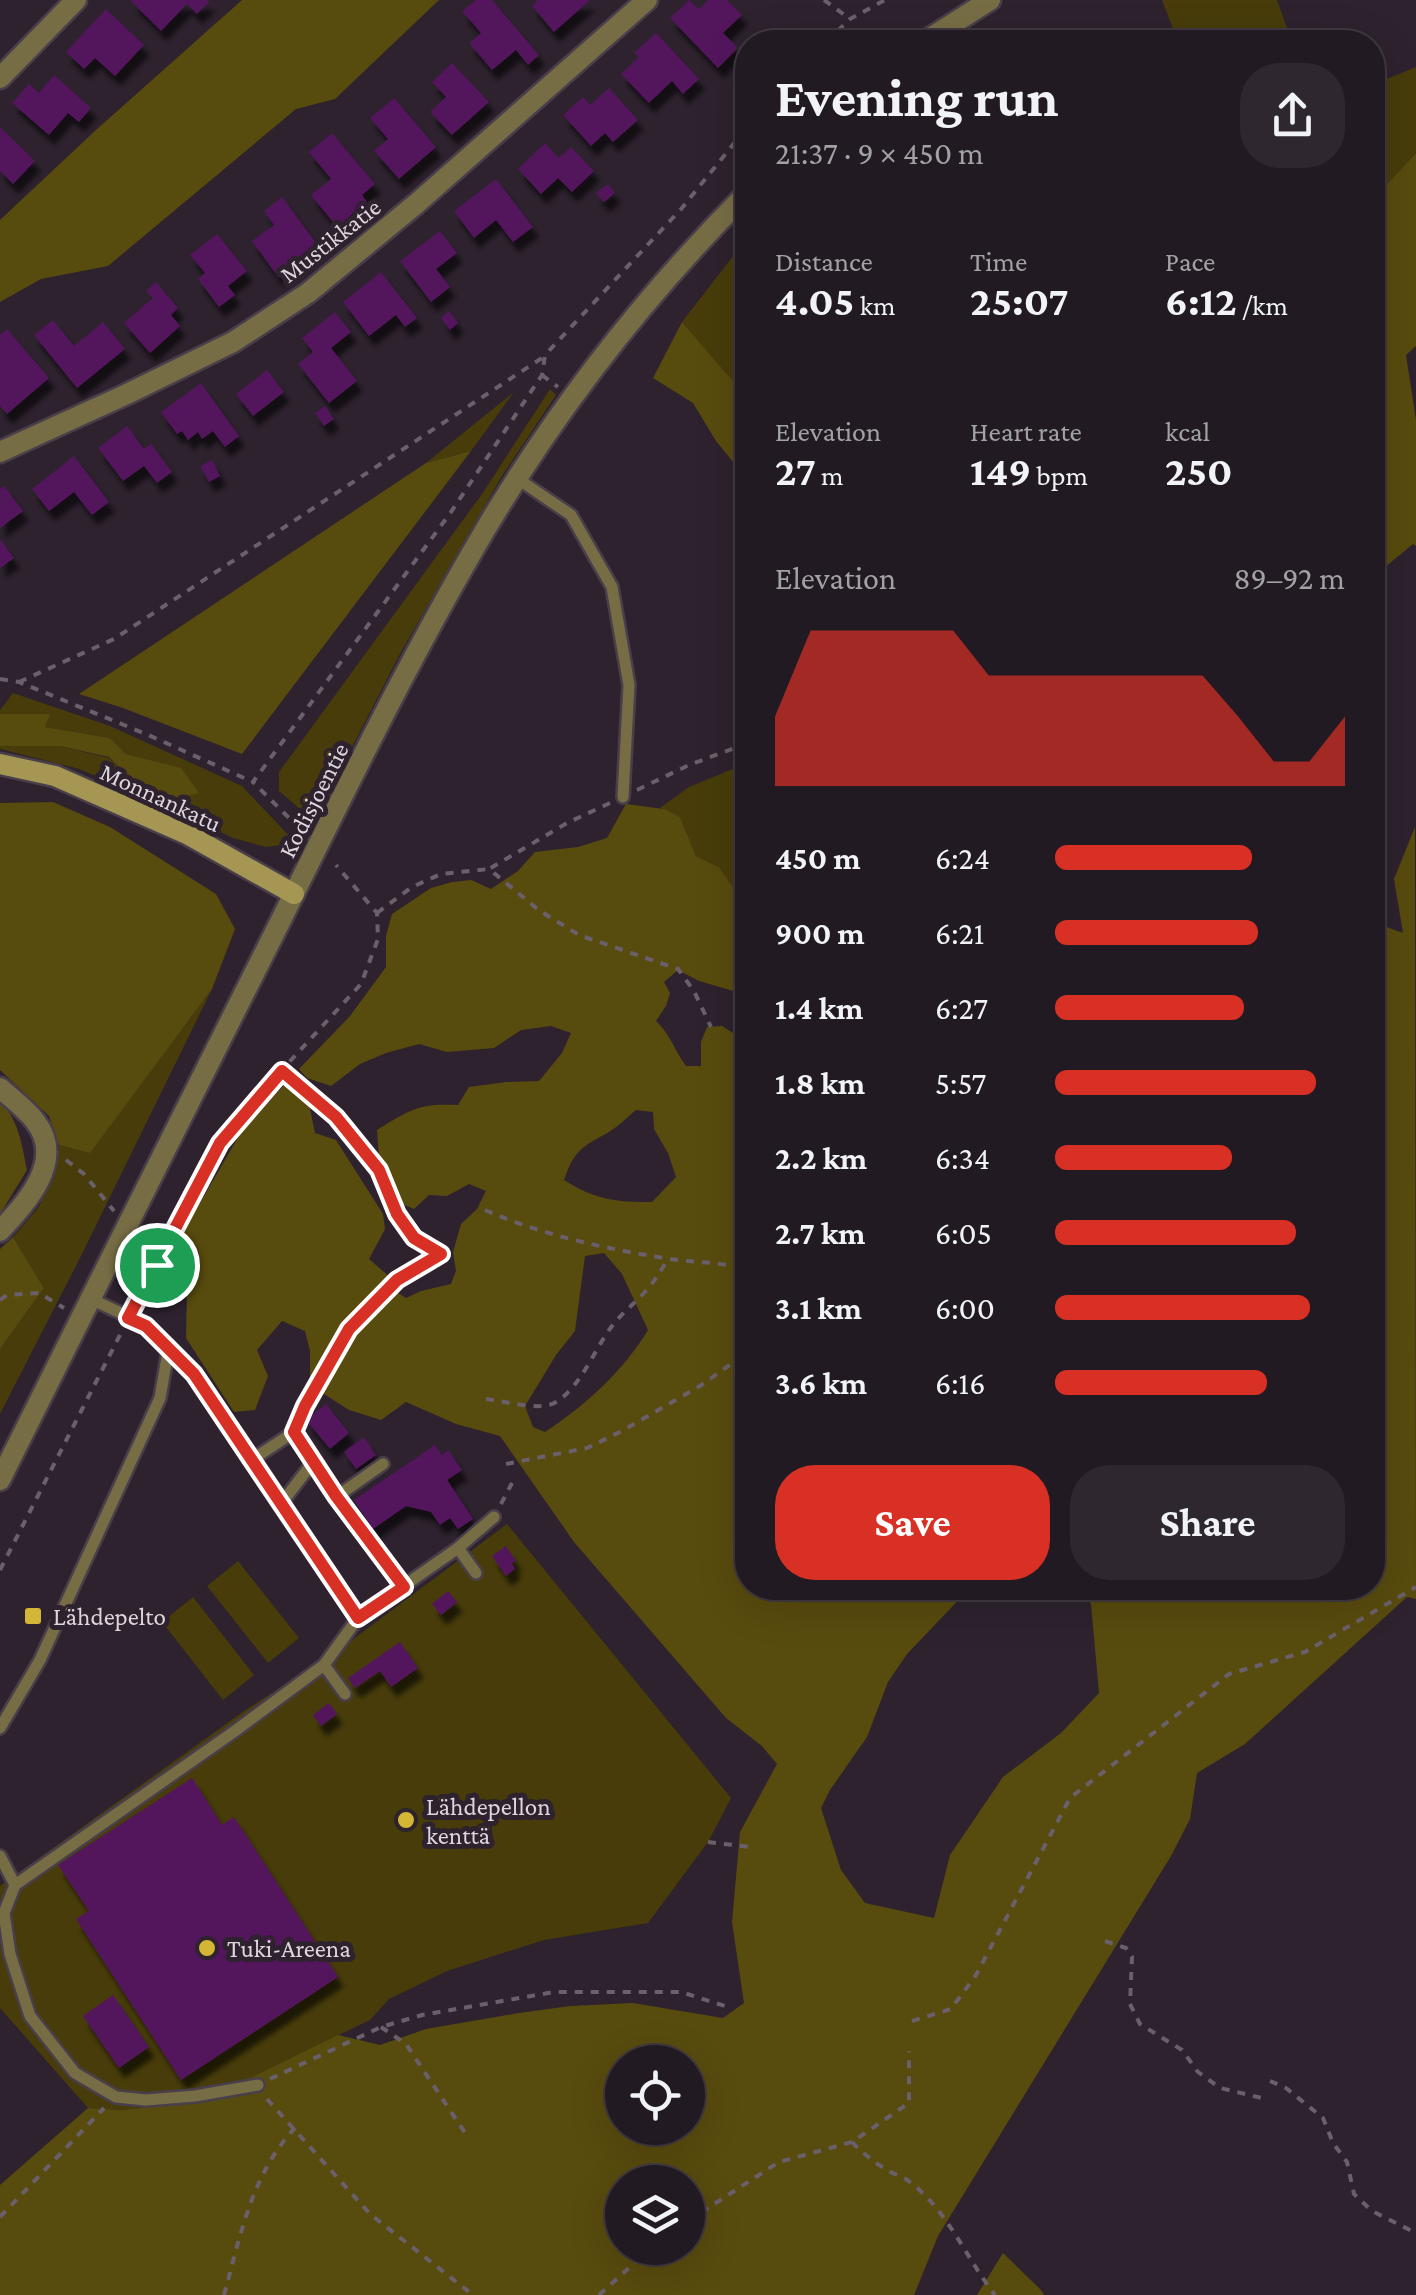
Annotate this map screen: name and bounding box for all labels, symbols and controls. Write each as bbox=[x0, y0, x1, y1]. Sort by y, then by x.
button: share bbox=[1240, 63, 1345, 168]
text: Evening run bbox=[775, 67, 1059, 128]
text: 21:37 · 9 × 450 m bbox=[775, 135, 984, 171]
street label: Mustikkatie bbox=[275, 193, 386, 288]
text: Distance bbox=[775, 246, 873, 277]
text: Time bbox=[970, 246, 1027, 277]
text: Pace bbox=[1165, 246, 1215, 277]
text: 4.05 bbox=[775, 277, 854, 324]
text: 25:07 bbox=[970, 277, 1069, 324]
text: 6:12 bbox=[1165, 277, 1237, 324]
text: km bbox=[854, 290, 896, 321]
text: /km bbox=[1237, 290, 1288, 321]
text: Elevation bbox=[775, 416, 881, 447]
text: Heart rate bbox=[970, 416, 1082, 447]
text: kcal bbox=[1165, 416, 1210, 447]
text: 27 bbox=[775, 447, 816, 494]
text: 149 bbox=[970, 447, 1031, 494]
text: 250 bbox=[1165, 447, 1233, 494]
text: m bbox=[816, 460, 844, 491]
text: bpm bbox=[1031, 460, 1088, 491]
text: Elevation bbox=[775, 560, 896, 596]
text: 89–92 m bbox=[1233, 560, 1345, 596]
street label: Kodisjoentie bbox=[273, 738, 355, 862]
street label: Monnankatu bbox=[96, 758, 225, 837]
text: 450 m bbox=[775, 840, 860, 876]
text: 6:24 bbox=[935, 840, 990, 876]
text: 900 m bbox=[775, 915, 865, 951]
text: 6:21 bbox=[935, 915, 984, 951]
text: 1.4 km bbox=[775, 990, 863, 1026]
text: 6:27 bbox=[935, 990, 988, 1026]
text: 1.8 km bbox=[775, 1065, 865, 1101]
text: 5:57 bbox=[935, 1065, 986, 1101]
text: 2.2 km bbox=[775, 1140, 867, 1176]
text: 6:34 bbox=[935, 1140, 990, 1176]
text: 2.7 km bbox=[775, 1215, 865, 1251]
text: 6:05 bbox=[935, 1215, 992, 1251]
pin bbox=[115, 1223, 200, 1308]
icon: arrive bbox=[130, 1238, 185, 1293]
text: 3.1 km bbox=[775, 1290, 862, 1326]
text: 6:00 bbox=[935, 1290, 995, 1326]
text: 3.6 km bbox=[775, 1365, 867, 1401]
text: 6:16 bbox=[935, 1365, 985, 1401]
button: Save bbox=[775, 1465, 1050, 1580]
button: Share bbox=[1070, 1465, 1345, 1580]
place label: Lähdepelto bbox=[53, 1603, 166, 1631]
marker: Lähdepelto bbox=[22, 1605, 44, 1627]
place label: Lähdepellon kenttä bbox=[426, 1793, 551, 1849]
marker: Lähdepellon kenttä bbox=[395, 1809, 417, 1831]
place label: Tuki-Areena bbox=[227, 1935, 351, 1962]
marker: Tuki-Areena bbox=[196, 1937, 218, 1959]
map controls bbox=[605, 2045, 705, 2265]
button: locate bbox=[605, 2045, 705, 2145]
button: layers bbox=[605, 2165, 705, 2265]

